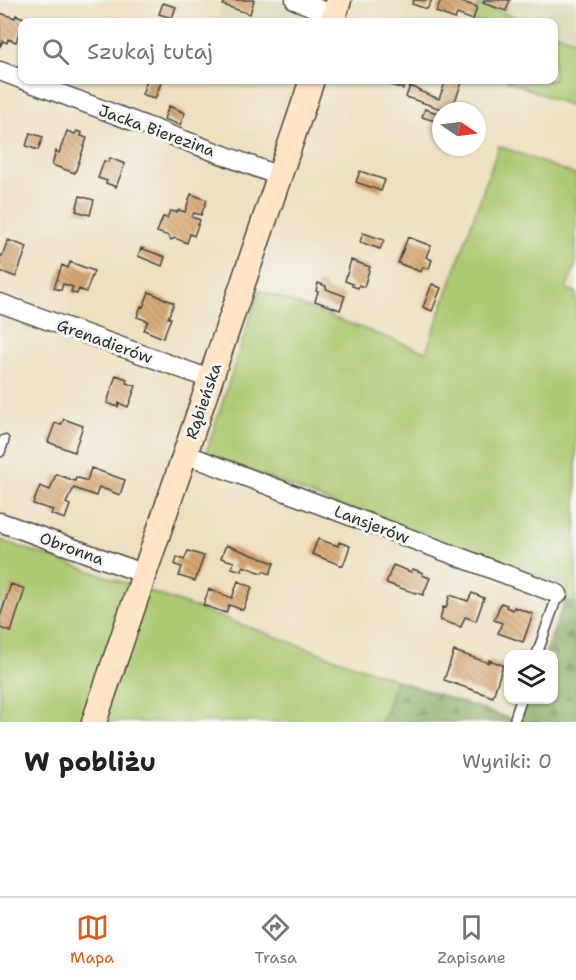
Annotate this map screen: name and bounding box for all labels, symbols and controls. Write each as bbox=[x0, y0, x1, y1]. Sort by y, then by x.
search box bbox=[18, 18, 558, 84]
icon: search bbox=[39, 35, 72, 68]
text: Szukaj tutaj bbox=[87, 37, 213, 66]
street label: Jacka Bierezina bbox=[96, 100, 218, 161]
north arrow bbox=[432, 102, 486, 156]
street label: Grenadierów bbox=[54, 314, 156, 369]
street label: Rąbieńska bbox=[181, 360, 226, 442]
street label: Lansjerów bbox=[331, 501, 412, 548]
street label: Obronna bbox=[37, 527, 107, 570]
map controls bbox=[504, 650, 558, 704]
button: layers bbox=[504, 650, 558, 704]
text: W pobliżu bbox=[24, 744, 156, 779]
text: Wyniki: 0 bbox=[462, 748, 552, 774]
tab: Mapa bbox=[70, 911, 114, 968]
tab: Trasa bbox=[254, 911, 297, 968]
tab: Zapisane bbox=[437, 911, 506, 968]

